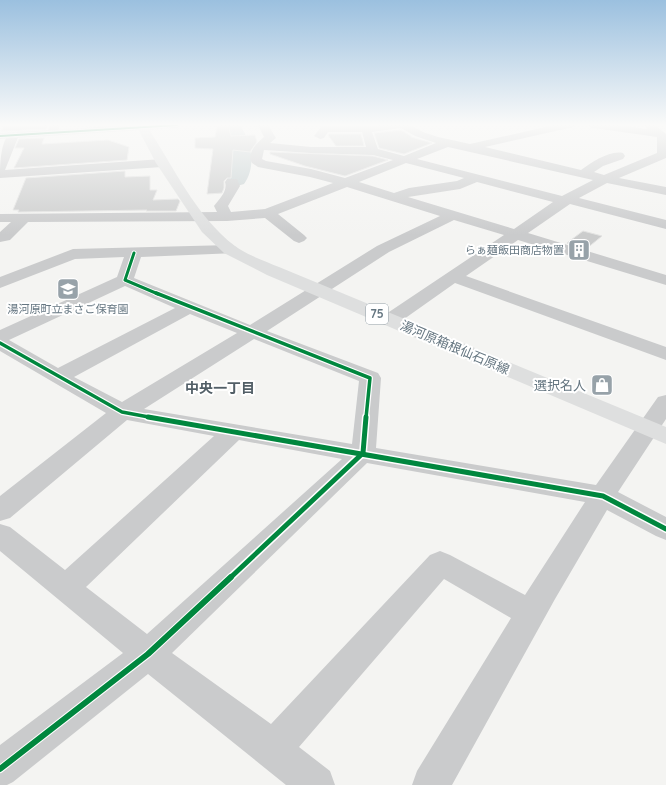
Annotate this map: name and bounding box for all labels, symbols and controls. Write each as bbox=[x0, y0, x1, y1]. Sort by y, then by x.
building icon: らぁ麺飯田商店物置 bbox=[566, 237, 592, 263]
place label: らぁ麺飯田商店物置 bbox=[465, 243, 564, 257]
school or university icon: 湯河原町立まさご保育園 bbox=[55, 276, 81, 302]
place label: 湯河原町立まさご保育園 bbox=[8, 302, 129, 316]
road number: 75 bbox=[366, 304, 388, 324]
street label: 湯河原箱根仙石原線 bbox=[398, 317, 512, 377]
shop icon: 選択名人 bbox=[589, 372, 615, 398]
place label: 選択名人 bbox=[534, 377, 586, 393]
district label: 中央一丁目 bbox=[185, 379, 255, 397]

